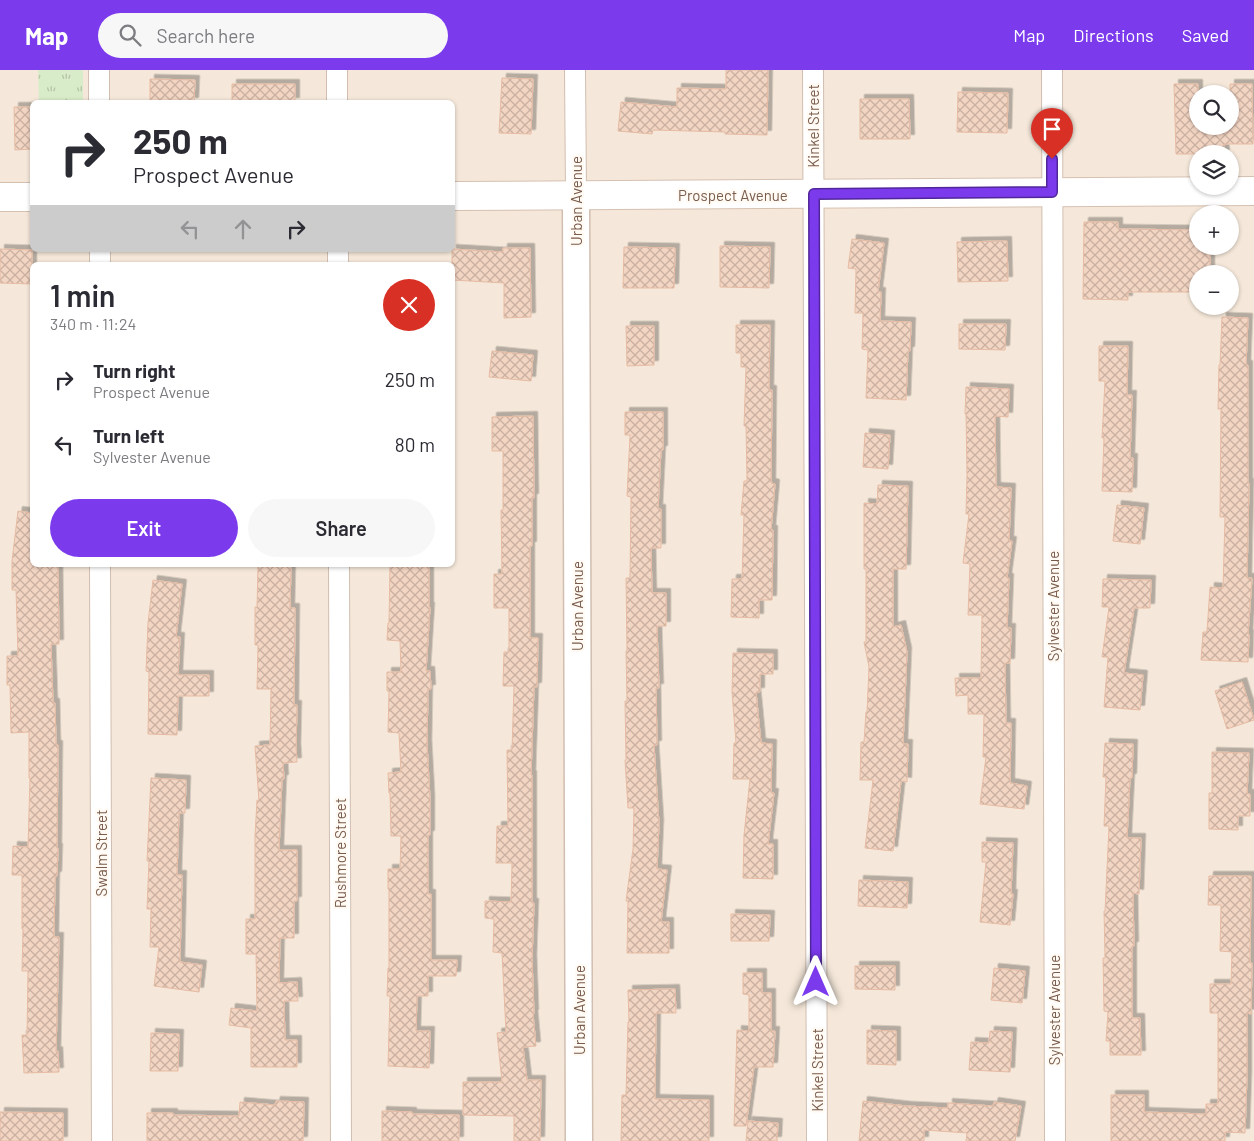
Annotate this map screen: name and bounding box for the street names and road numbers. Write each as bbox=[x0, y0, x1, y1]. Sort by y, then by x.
street label: Kinkel Street bbox=[804, 84, 822, 168]
street label: Urban Avenue bbox=[567, 156, 585, 246]
street label: Prospect Avenue bbox=[678, 186, 788, 204]
street label: Sylvester Avenue bbox=[1044, 551, 1062, 661]
street label: Urban Avenue bbox=[568, 561, 586, 651]
street label: Rushmore Street bbox=[331, 798, 349, 908]
street label: Swalm Street bbox=[92, 810, 110, 896]
street label: Sylvester Avenue bbox=[1045, 955, 1063, 1065]
street label: Urban Avenue bbox=[570, 965, 588, 1055]
street label: Kinkel Street bbox=[808, 1028, 826, 1112]

